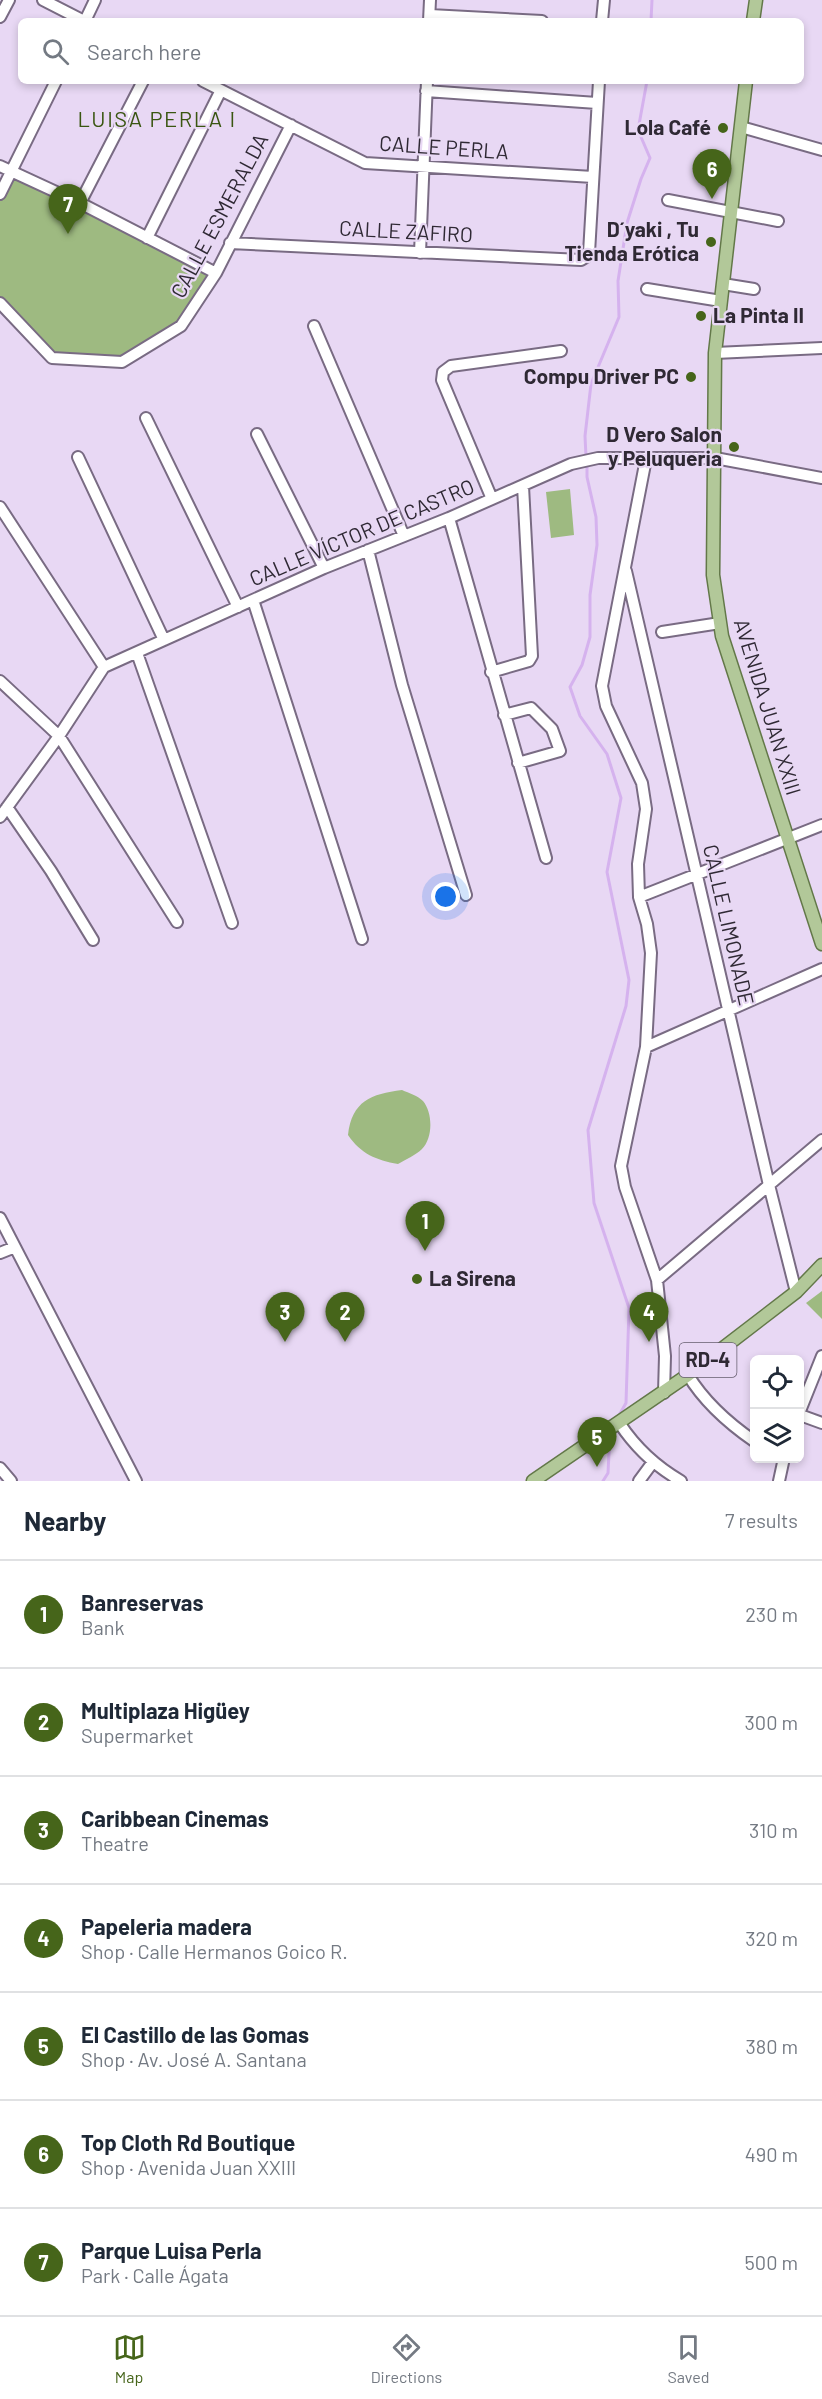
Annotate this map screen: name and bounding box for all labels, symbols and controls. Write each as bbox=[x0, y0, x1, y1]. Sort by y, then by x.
search box bbox=[18, 18, 804, 84]
icon: search bbox=[39, 35, 72, 68]
text: Search here bbox=[87, 38, 201, 64]
district label: LUISA PERLA I bbox=[77, 105, 237, 131]
place label: Lola Café bbox=[624, 114, 711, 139]
marker: Lola Café bbox=[716, 121, 730, 135]
street label: CALLE ESMERALDA bbox=[165, 129, 273, 302]
street label: CALLE PERLA bbox=[379, 130, 510, 164]
pin: 6 bbox=[692, 150, 732, 199]
pin: 7 bbox=[48, 184, 88, 234]
street label: CALLE ZAFIRO bbox=[339, 215, 474, 246]
place label: D´yaki , Tu Tienda Erótica bbox=[564, 216, 699, 265]
marker: D´yaki , Tu Tienda Erótica bbox=[704, 235, 718, 249]
place label: La Pinta II bbox=[713, 302, 804, 327]
marker: La Pinta II bbox=[694, 309, 708, 323]
place label: Compu Driver PC bbox=[524, 363, 679, 388]
marker: Compu Driver PC bbox=[684, 370, 698, 384]
place label: D Vero Salon y Peluqueria bbox=[606, 421, 722, 470]
marker: D Vero Salon y Peluqueria bbox=[727, 440, 741, 454]
street label: CALLE VÍCTOR DE CASTRO bbox=[245, 473, 478, 590]
street label: AVENIDA JUAN XXIII bbox=[730, 615, 807, 798]
street label: CALLE LIMONADE bbox=[699, 842, 760, 1008]
your location bbox=[431, 882, 460, 911]
pin: 1 bbox=[406, 1202, 444, 1251]
place label: La Sirena bbox=[429, 1265, 516, 1290]
marker: La Sirena bbox=[410, 1272, 424, 1286]
pin: 3 bbox=[266, 1292, 304, 1342]
pin: 2 bbox=[326, 1292, 364, 1342]
pin: 4 bbox=[630, 1292, 668, 1342]
road number: RD-4 bbox=[680, 1343, 736, 1377]
map controls bbox=[750, 1355, 804, 1463]
button: locate bbox=[750, 1355, 804, 1409]
button: layers bbox=[750, 1409, 804, 1463]
pin: 5 bbox=[578, 1418, 616, 1467]
text: Nearby bbox=[24, 1505, 106, 1536]
text: 7 results bbox=[725, 1508, 798, 1532]
text: Banreservas bbox=[81, 1589, 203, 1615]
text: 1 bbox=[40, 1602, 47, 1626]
text: 230 m bbox=[745, 1602, 798, 1626]
text: Bank bbox=[81, 1615, 124, 1639]
text: Multiplaza Higüey bbox=[81, 1697, 250, 1723]
text: 2 bbox=[38, 1710, 49, 1734]
text: 300 m bbox=[745, 1710, 798, 1734]
text: Supermarket bbox=[81, 1723, 194, 1747]
text: Caribbean Cinemas bbox=[81, 1805, 269, 1831]
text: 3 bbox=[38, 1818, 49, 1842]
text: 310 m bbox=[749, 1818, 798, 1842]
text: Theatre bbox=[81, 1831, 149, 1855]
text: Papeleria madera bbox=[81, 1913, 252, 1939]
text: 4 bbox=[37, 1926, 50, 1950]
text: 320 m bbox=[745, 1926, 798, 1950]
text: Shop · Calle Hermanos Goico R. bbox=[81, 1939, 348, 1963]
text: El Castillo de las Gomas bbox=[81, 2021, 309, 2047]
text: 5 bbox=[38, 2034, 49, 2058]
text: 380 m bbox=[745, 2034, 798, 2058]
text: Shop · Av. José A. Santana bbox=[81, 2047, 307, 2071]
text: Top Cloth Rd Boutique bbox=[81, 2129, 295, 2155]
text: 6 bbox=[38, 2142, 49, 2166]
text: 490 m bbox=[745, 2142, 798, 2166]
text: Shop · Avenida Juan XXIII bbox=[81, 2155, 296, 2179]
text: Parque Luisa Perla bbox=[81, 2237, 262, 2263]
text: 7 bbox=[39, 2250, 48, 2274]
text: 500 m bbox=[745, 2250, 798, 2274]
text: Park · Calle Ágata bbox=[81, 2263, 229, 2287]
tab: Map bbox=[113, 2331, 146, 2386]
tab: Directions bbox=[371, 2331, 442, 2386]
tab: Saved bbox=[667, 2331, 709, 2386]

